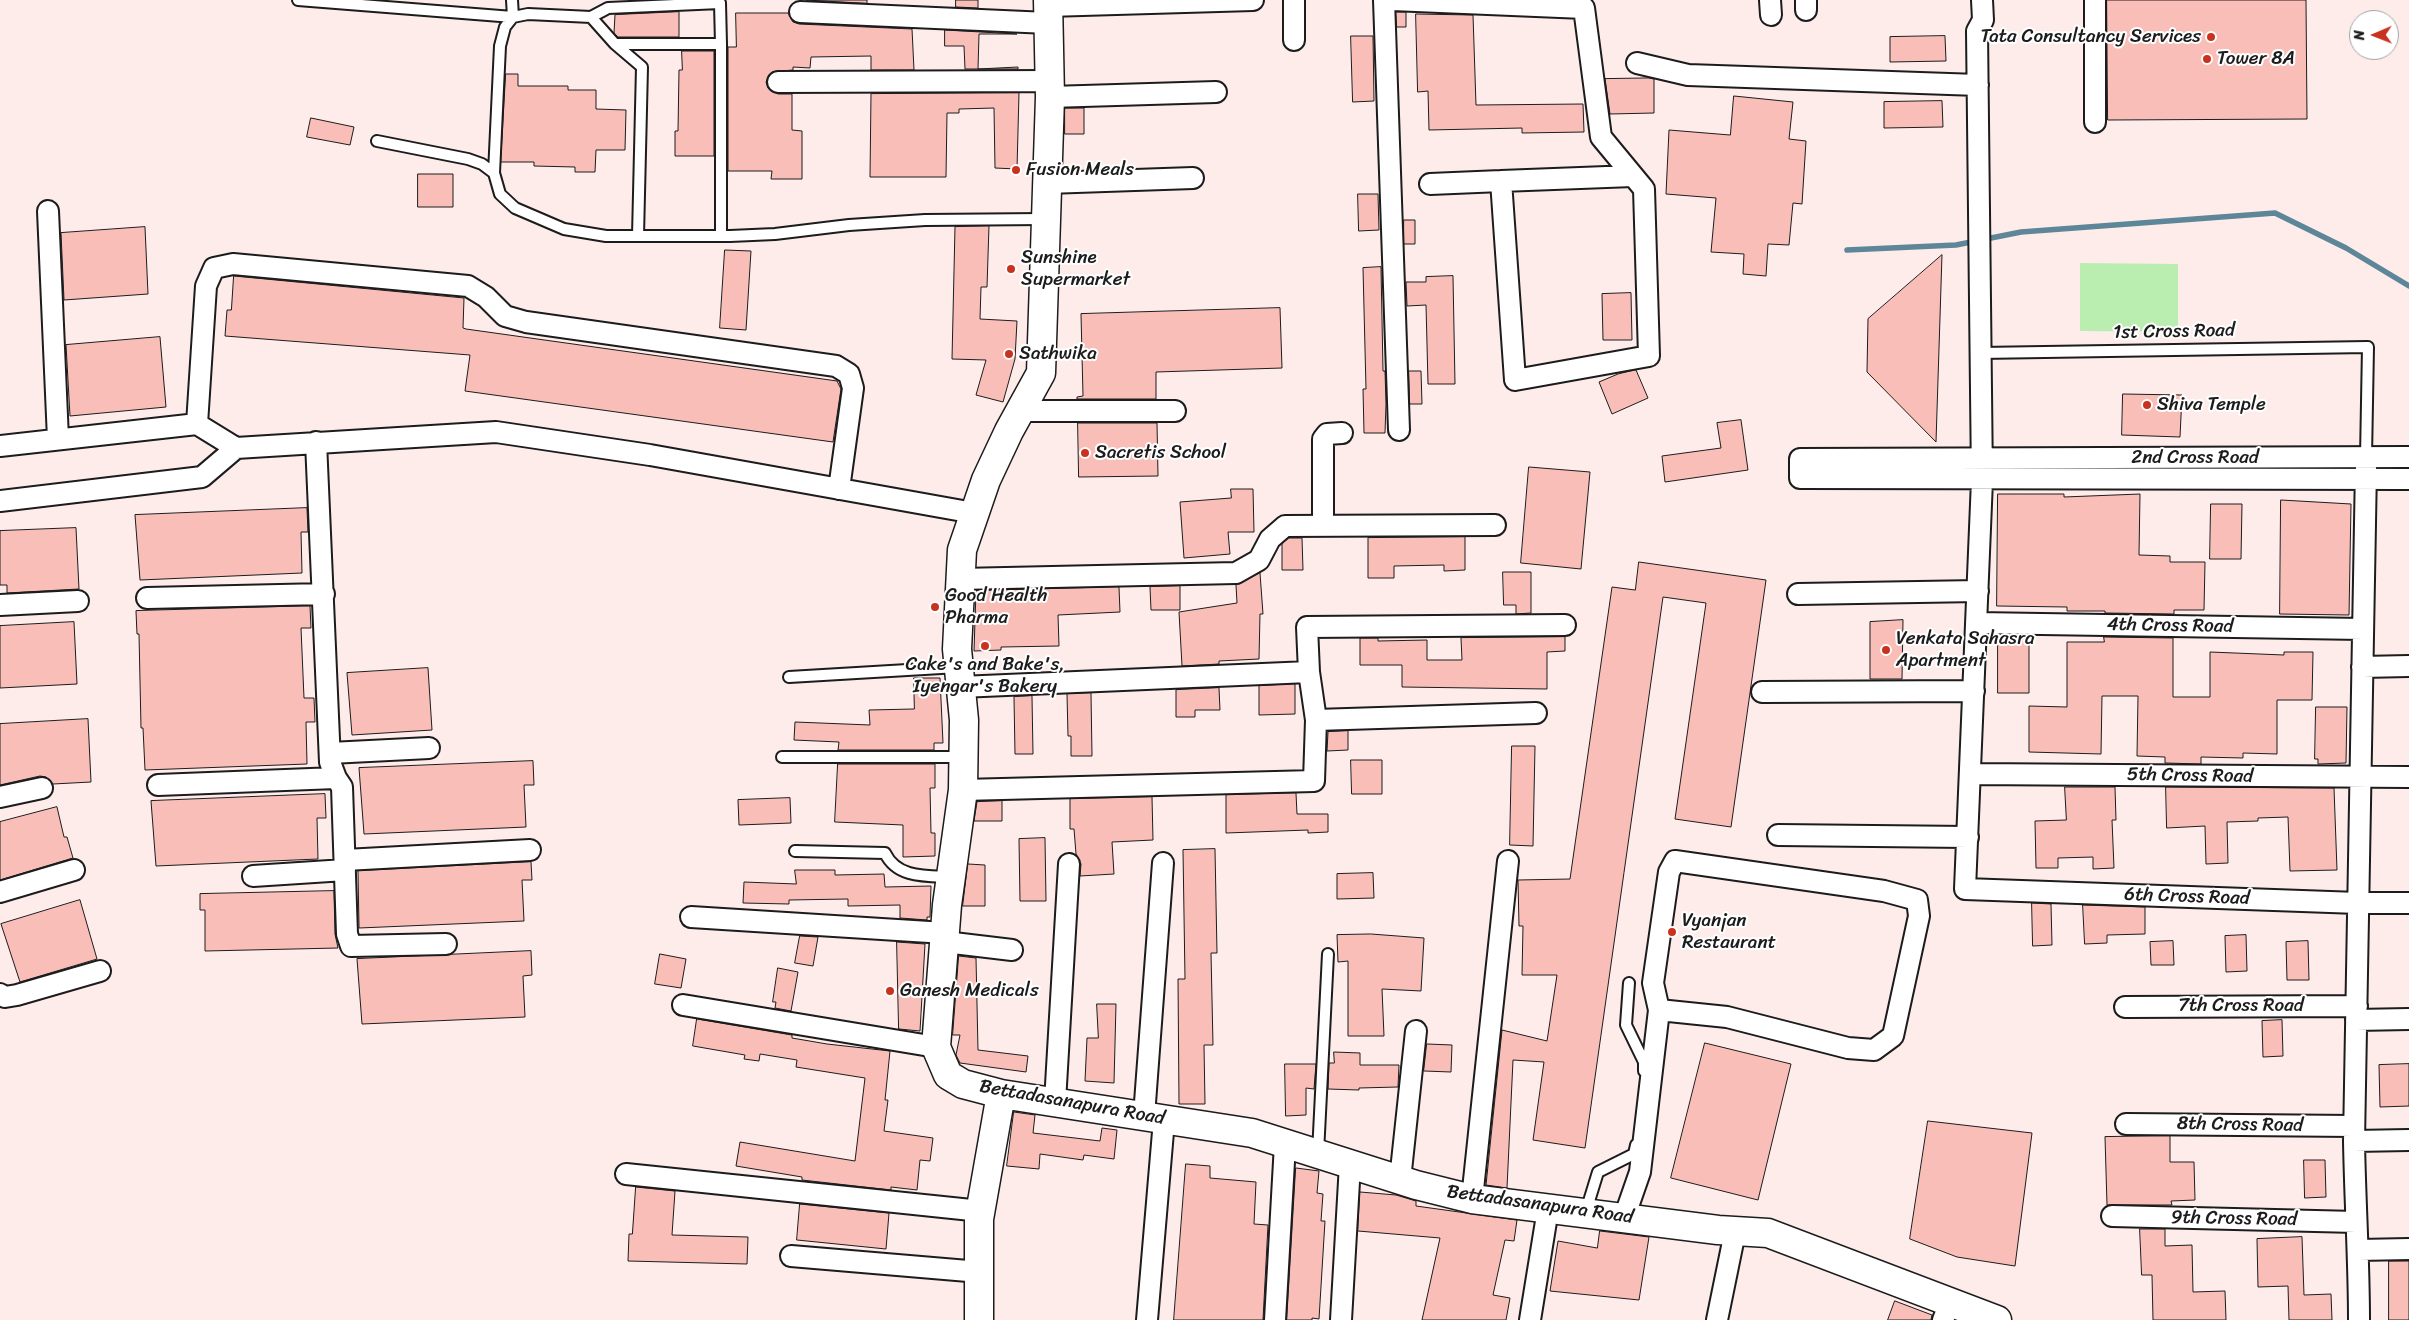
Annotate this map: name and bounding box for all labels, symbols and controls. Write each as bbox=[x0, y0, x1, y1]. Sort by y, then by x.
north arrow bbox=[2349, 10, 2399, 60]
place label: Tata Consultancy Services bbox=[1980, 26, 2201, 48]
text: N bbox=[2347, 30, 2372, 40]
marker: Tata Consultancy Services bbox=[2205, 31, 2217, 43]
place label: Tower 8A bbox=[2217, 48, 2295, 70]
marker: Tower 8A bbox=[2201, 53, 2213, 65]
place label: Fusion Meals bbox=[1026, 159, 1134, 181]
marker: Fusion Meals bbox=[1010, 164, 1022, 176]
place label: Sunshine Supermarket bbox=[1021, 247, 1130, 291]
marker: Sunshine Supermarket bbox=[1005, 263, 1017, 275]
street label: 1st Cross Road bbox=[2113, 320, 2235, 344]
place label: Sathwika bbox=[1019, 343, 1097, 365]
marker: Sathwika bbox=[1003, 348, 1015, 360]
place label: Shiva Temple bbox=[2157, 394, 2266, 416]
marker: Shiva Temple bbox=[2141, 399, 2153, 411]
place label: Sacretis School bbox=[1095, 442, 1226, 464]
marker: Sacretis School bbox=[1079, 447, 1091, 459]
street label: 2nd Cross Road bbox=[2131, 447, 2259, 469]
place label: Good Health Pharma bbox=[945, 585, 1048, 629]
marker: Good Health Pharma bbox=[929, 601, 941, 613]
street label: 4th Cross Road bbox=[2107, 613, 2233, 639]
place label: Venkata Sahasra Apartment bbox=[1896, 628, 2035, 672]
marker: Cake's and Bake's, Iyengar's Bakery bbox=[979, 640, 991, 652]
marker: Venkata Sahasra Apartment bbox=[1880, 644, 1892, 656]
place label: Cake's and Bake's, Iyengar's Bakery bbox=[905, 654, 1065, 698]
street label: 5th Cross Road bbox=[2127, 763, 2253, 789]
street label: 6th Cross Road bbox=[2124, 883, 2250, 911]
place label: Vyanjan Restaurant bbox=[1682, 910, 1776, 954]
marker: Vyanjan Restaurant bbox=[1666, 926, 1678, 938]
place label: Ganesh Medicals bbox=[900, 980, 1039, 1002]
marker: Ganesh Medicals bbox=[884, 985, 896, 997]
street label: 7th Cross Road bbox=[2178, 995, 2304, 1017]
street label: Bettadasanapura Road bbox=[978, 1075, 1166, 1131]
street label: 8th Cross Road bbox=[2177, 1113, 2303, 1137]
street label: Bettadasanapura Road bbox=[1445, 1181, 1635, 1229]
street label: 9th Cross Road bbox=[2171, 1206, 2297, 1232]

